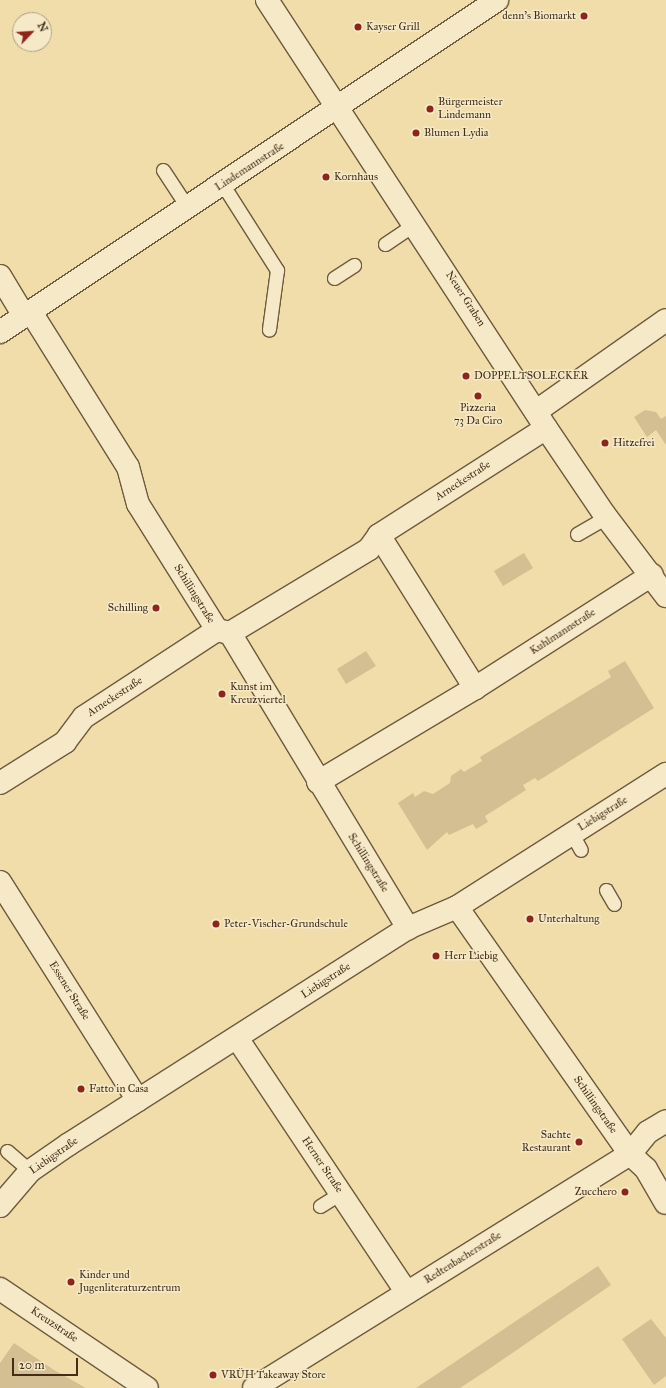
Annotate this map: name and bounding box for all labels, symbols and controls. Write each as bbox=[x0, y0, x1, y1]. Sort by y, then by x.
place label: denn's Biomarkt bbox=[502, 9, 576, 23]
marker: denn's Biomarkt bbox=[579, 11, 589, 21]
north arrow bbox=[12, 12, 52, 52]
text: N bbox=[35, 20, 50, 34]
place label: Kayser Grill bbox=[366, 20, 420, 34]
marker: Kayser Grill bbox=[353, 22, 363, 32]
place label: Bürgermeister Lindemann bbox=[438, 96, 503, 122]
marker: Bürgermeister Lindemann bbox=[425, 104, 435, 114]
place label: Blumen Lydia bbox=[424, 126, 488, 140]
marker: Blumen Lydia bbox=[411, 128, 421, 138]
street label: Lindemannstraße bbox=[213, 140, 287, 194]
place label: Kornhaus bbox=[334, 170, 378, 184]
marker: Kornhaus bbox=[321, 172, 331, 182]
street label: Neuer Graben bbox=[442, 269, 488, 329]
place label: DOPPELTSOLECKER bbox=[474, 369, 588, 383]
marker: DOPPELTSOLECKER bbox=[461, 371, 471, 381]
marker: Pizzeria 73 Da Ciro bbox=[473, 391, 483, 401]
place label: Pizzeria 73 Da Ciro bbox=[454, 402, 502, 428]
place label: Hitzefrei bbox=[613, 436, 654, 450]
marker: Hitzefrei bbox=[600, 438, 610, 448]
street label: Arneckestraße bbox=[433, 458, 493, 504]
street label: Schillingstraße bbox=[171, 562, 217, 626]
place label: Schilling bbox=[108, 601, 148, 615]
marker: Schilling bbox=[151, 603, 161, 613]
street label: Kuhlmannstraße bbox=[528, 606, 598, 658]
street label: Arneckestraße bbox=[85, 674, 145, 720]
place label: Kunst im Kreuzviertel bbox=[230, 681, 286, 707]
marker: Kunst im Kreuzviertel bbox=[217, 689, 227, 699]
street label: Liebigstraße bbox=[576, 794, 630, 834]
street label: Schillingstraße bbox=[345, 831, 391, 895]
place label: Unterhaltung bbox=[538, 912, 599, 926]
marker: Unterhaltung bbox=[525, 914, 535, 924]
place label: Peter-Vischer-Grundschule bbox=[224, 917, 348, 931]
marker: Peter-Vischer-Grundschule bbox=[211, 919, 221, 929]
place label: Herr Liebig bbox=[444, 949, 498, 963]
marker: Herr Liebig bbox=[431, 951, 441, 961]
street label: Essener Straße bbox=[46, 959, 92, 1023]
street label: Liebigstraße bbox=[299, 960, 353, 1002]
street label: Schillingstraße bbox=[570, 1074, 620, 1136]
place label: Fatto in Casa bbox=[89, 1082, 149, 1096]
marker: Fatto in Casa bbox=[76, 1084, 86, 1094]
place label: Sachte Restaurant bbox=[522, 1129, 571, 1155]
street label: Liebigstraße bbox=[27, 1135, 81, 1177]
street label: Herner Straße bbox=[299, 1135, 345, 1195]
marker: Sachte Restaurant bbox=[574, 1137, 584, 1147]
place label: Zucchero bbox=[575, 1185, 617, 1199]
marker: Zucchero bbox=[620, 1187, 630, 1197]
street label: Redtenbacherstraße bbox=[422, 1229, 504, 1287]
place label: Kinder und Jugenliteraturzentrum bbox=[79, 1269, 181, 1295]
marker: Kinder und Jugenliteraturzentrum bbox=[66, 1277, 76, 1287]
street label: Kreuzstraße bbox=[28, 1304, 80, 1346]
scale bar bbox=[14, 1350, 80, 1376]
text: 20 m bbox=[19, 1358, 45, 1372]
place label: VRÜH Takeaway Store bbox=[221, 1368, 326, 1382]
marker: VRÜH Takeaway Store bbox=[208, 1370, 218, 1380]

